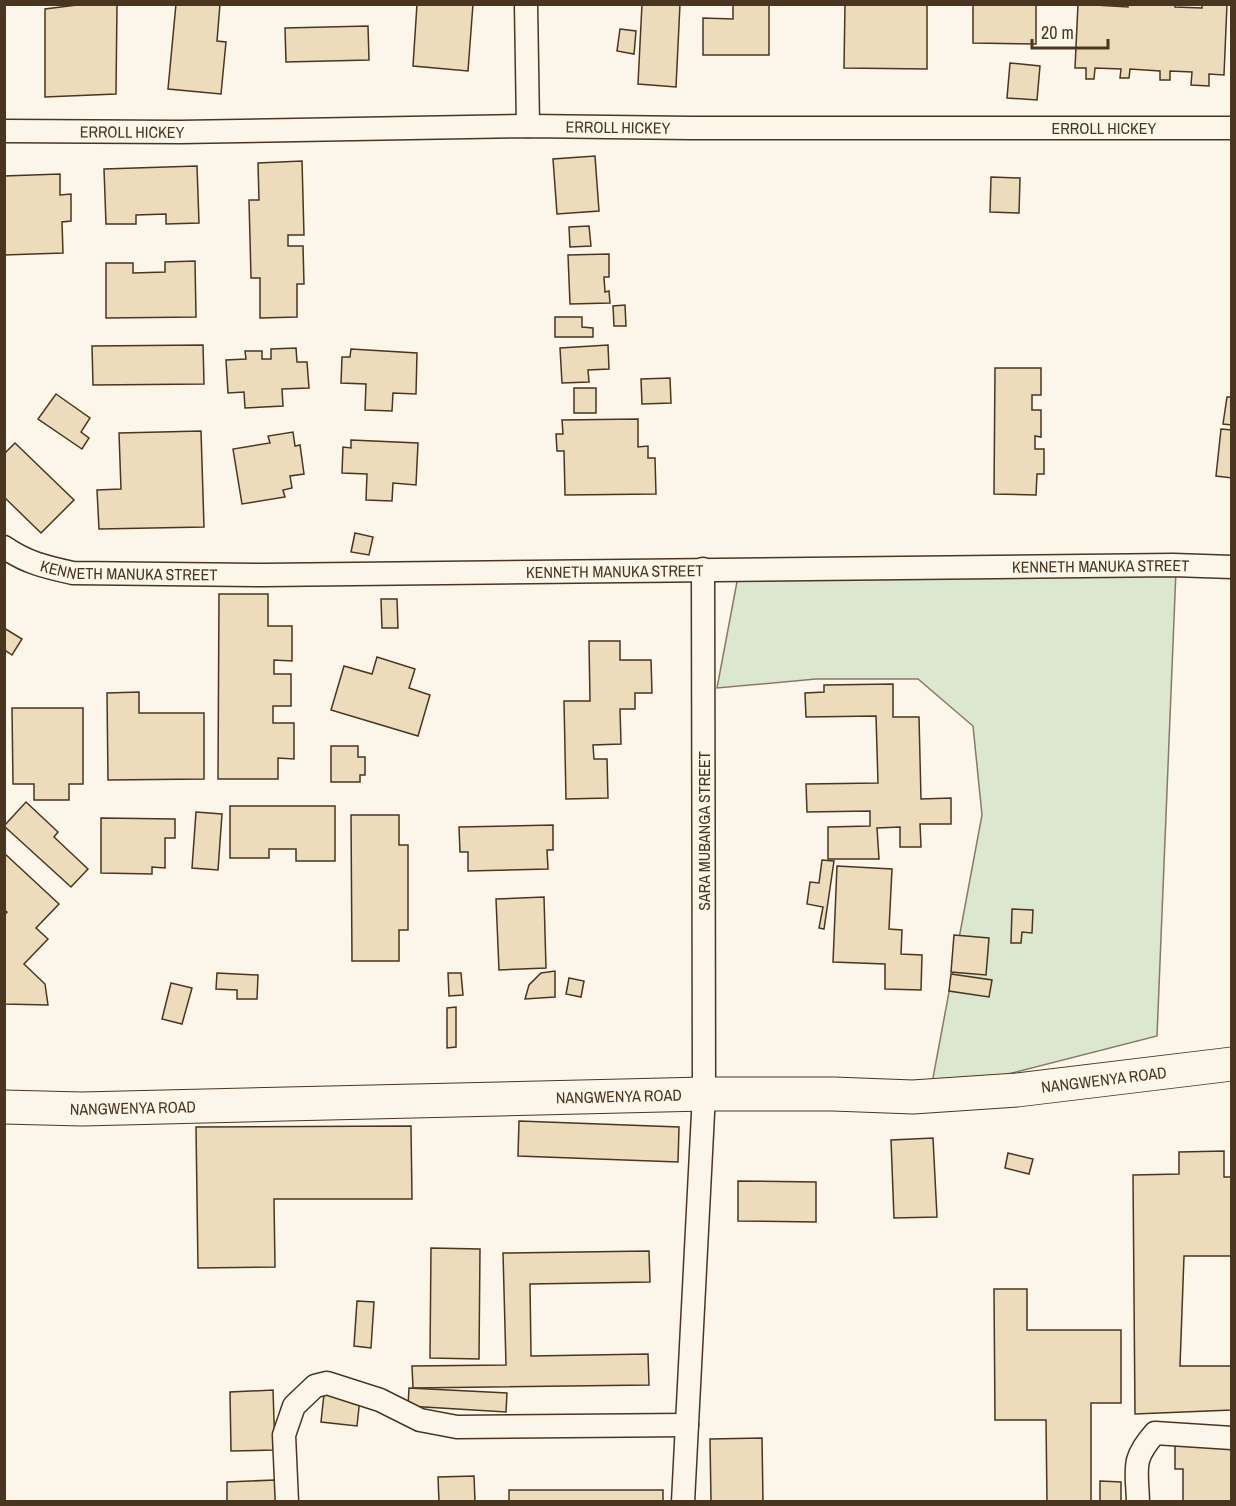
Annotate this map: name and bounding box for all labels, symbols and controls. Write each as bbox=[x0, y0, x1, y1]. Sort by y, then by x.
scale bar bbox=[1032, 12, 1108, 50]
text: 20 m bbox=[1041, 20, 1074, 45]
street label: ERROLL HICKEY bbox=[565, 115, 671, 139]
street label: ERROLL HICKEY bbox=[1052, 117, 1156, 139]
street label: ERROLL HICKEY bbox=[80, 120, 185, 143]
street label: KENNETH MANUKA STREET bbox=[38, 554, 218, 586]
street label: KENNETH MANUKA STREET bbox=[1012, 554, 1190, 578]
street label: KENNETH MANUKA STREET bbox=[526, 559, 703, 583]
street label: SARA MUBANGA STREET bbox=[693, 751, 715, 911]
street label: NANGWENYA ROAD bbox=[1040, 1061, 1168, 1098]
street label: NANGWENYA ROAD bbox=[556, 1084, 682, 1109]
street label: NANGWENYA ROAD bbox=[70, 1095, 196, 1120]

